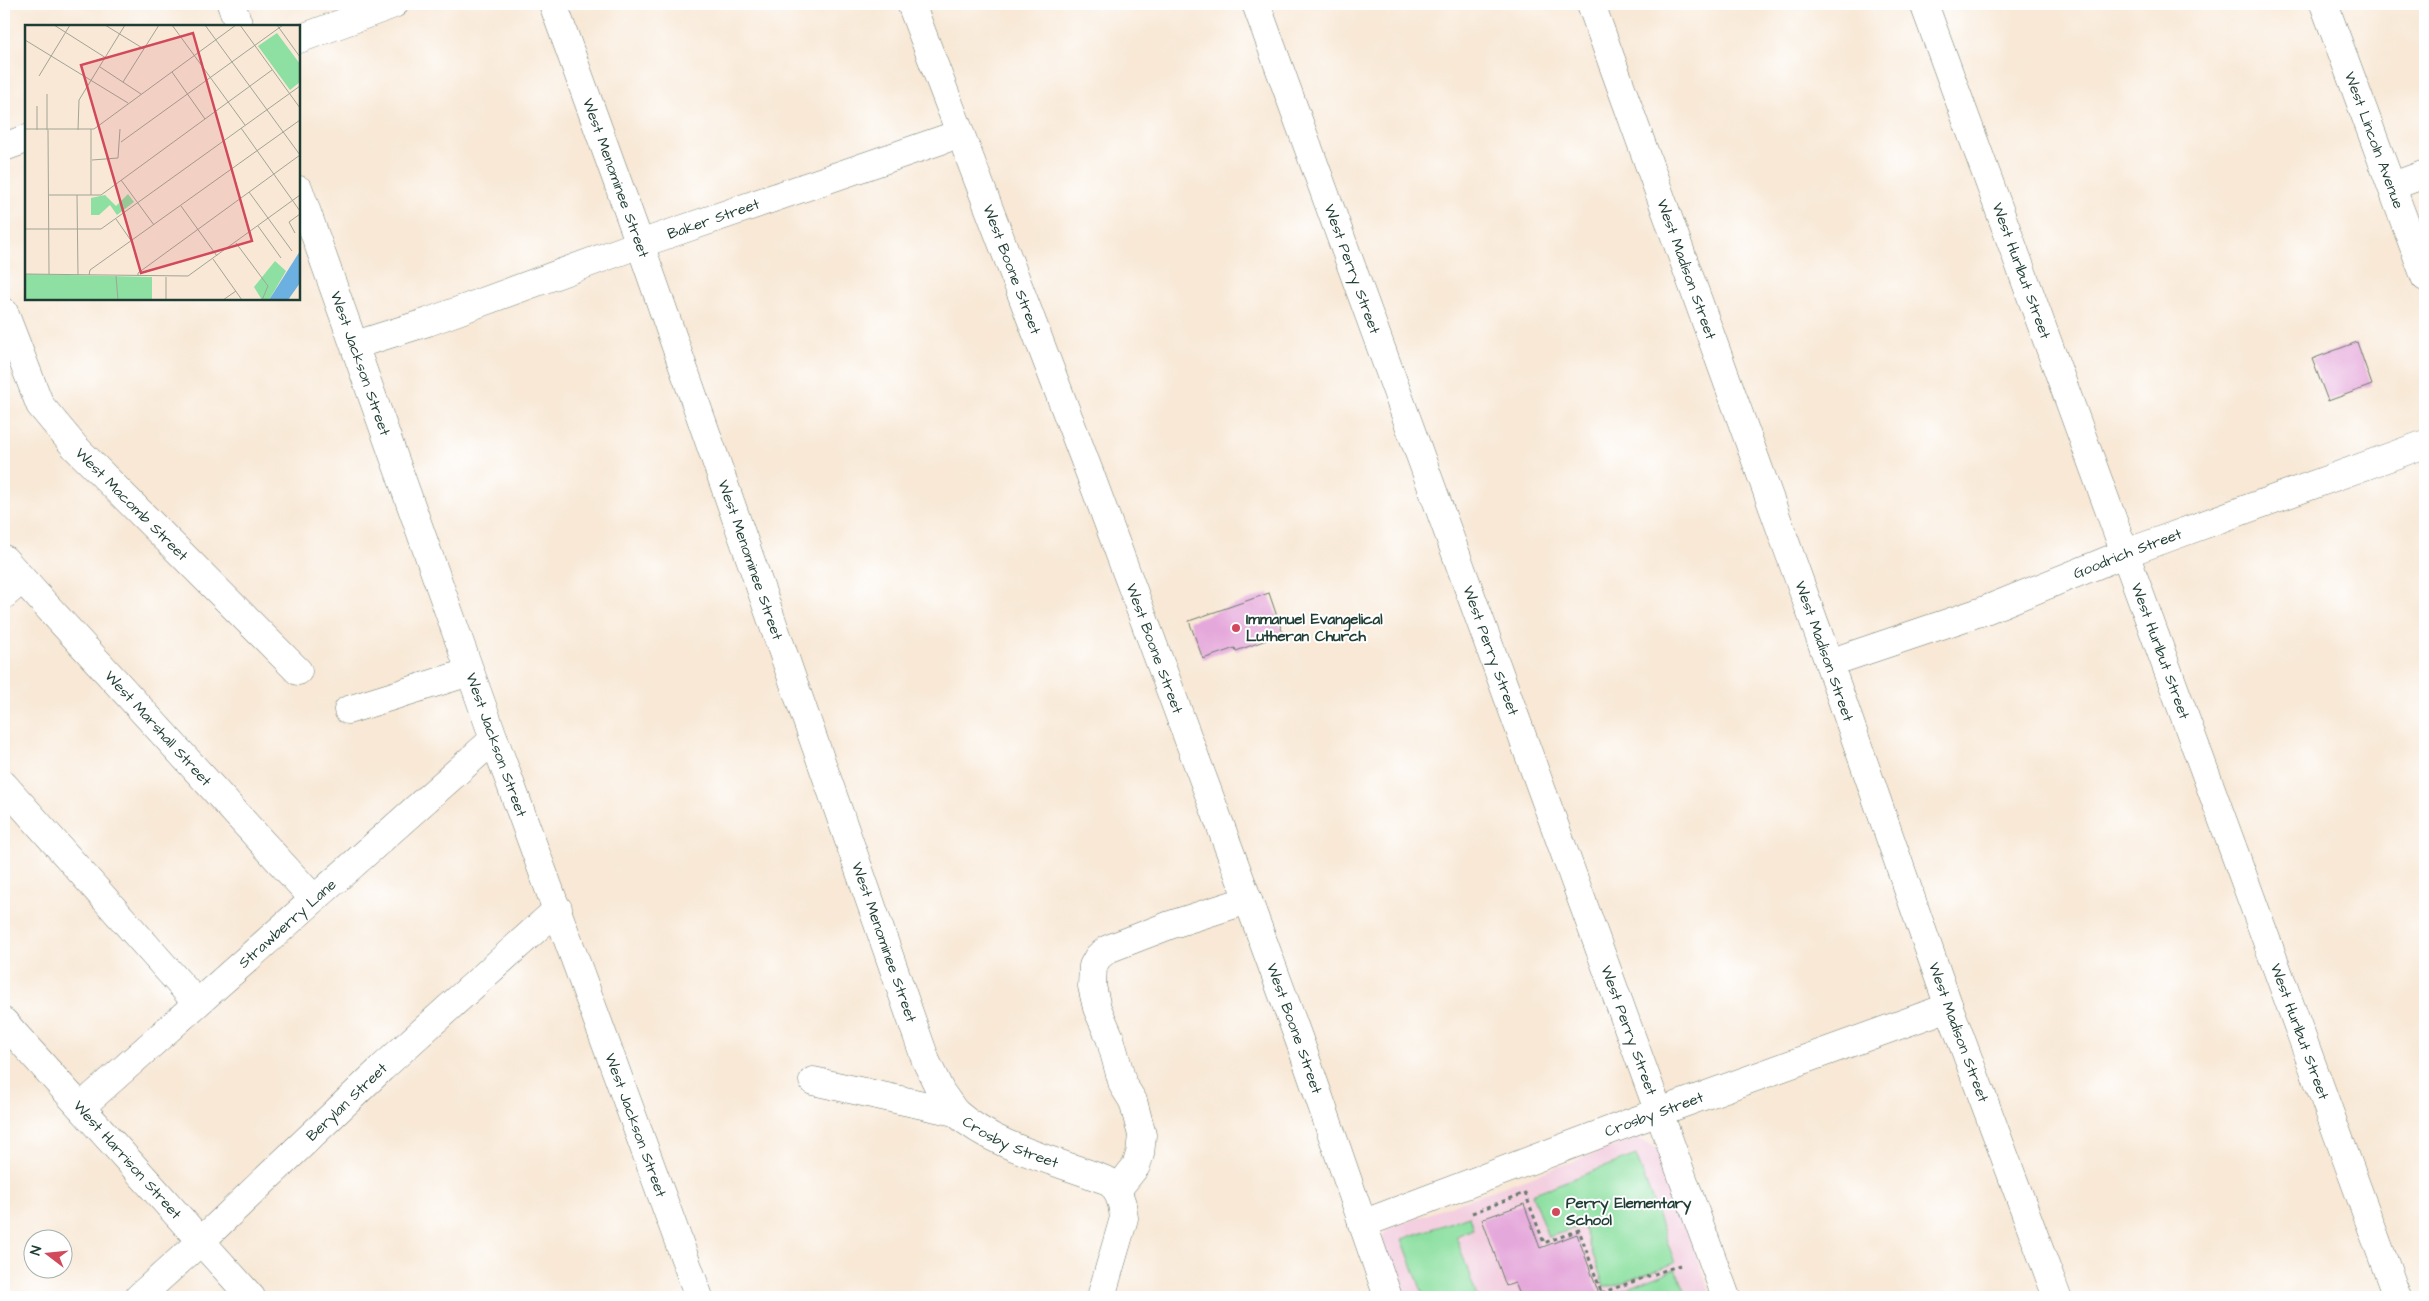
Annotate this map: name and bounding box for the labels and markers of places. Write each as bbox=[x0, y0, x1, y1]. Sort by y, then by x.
place label: Immanuel Evangelical Lutheran Church bbox=[1246, 609, 1383, 647]
marker: Immanuel Evangelical Lutheran Church bbox=[1230, 622, 1242, 634]
place label: Perry Elementary School bbox=[1565, 1193, 1692, 1231]
marker: Perry Elementary School bbox=[1550, 1206, 1562, 1218]

